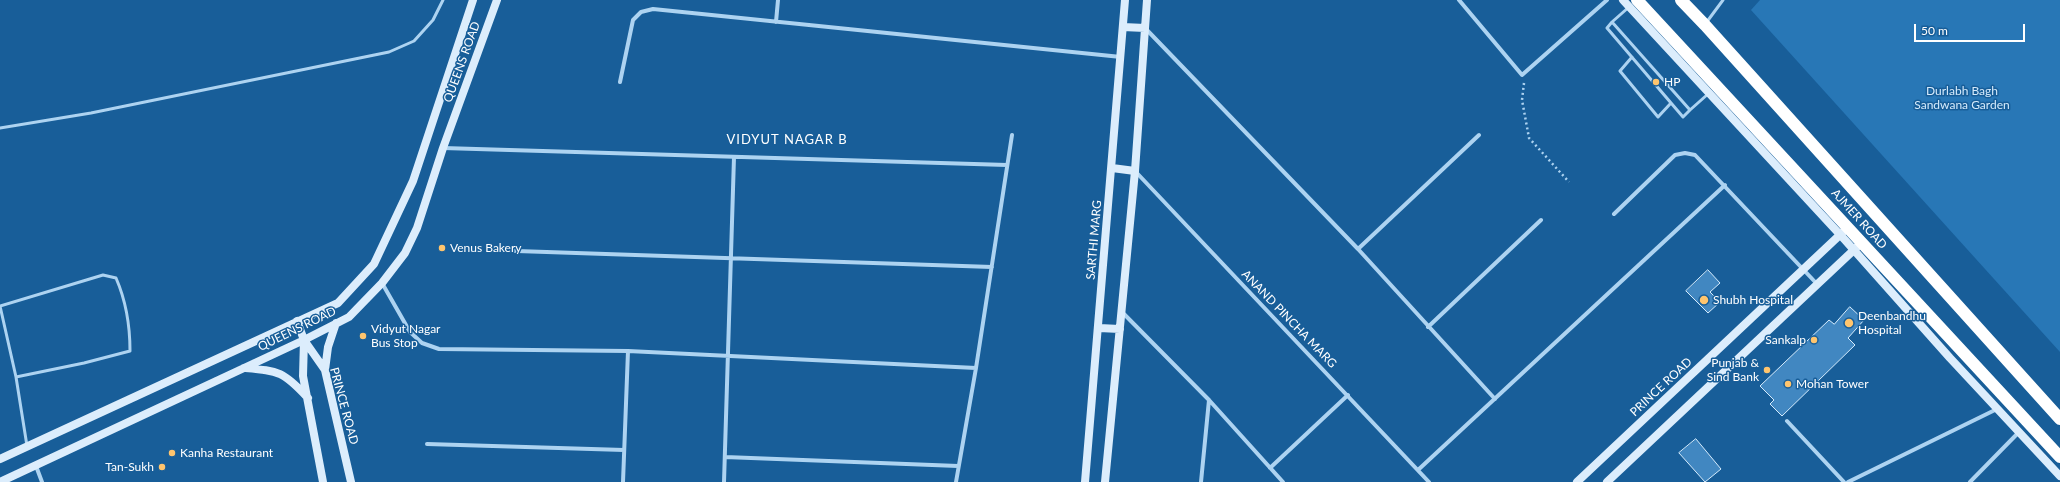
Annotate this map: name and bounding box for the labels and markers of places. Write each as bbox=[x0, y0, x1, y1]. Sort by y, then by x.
place label: HP bbox=[1664, 75, 1680, 89]
marker: HP bbox=[1651, 77, 1661, 87]
place label: Venus Bakery bbox=[450, 241, 521, 255]
marker: Venus Bakery bbox=[437, 243, 447, 253]
place label: Shubh Hospital bbox=[1713, 293, 1793, 307]
marker: Shubh Hospital bbox=[1698, 294, 1710, 306]
place label: Deenbandhu Hospital bbox=[1858, 309, 1926, 337]
marker: Deenbandhu Hospital bbox=[1843, 317, 1855, 329]
place label: Vidyut Nagar Bus Stop bbox=[371, 322, 440, 350]
marker: Vidyut Nagar Bus Stop bbox=[358, 331, 368, 341]
place label: Sankalp bbox=[1765, 333, 1806, 347]
marker: Sankalp bbox=[1809, 335, 1819, 345]
place label: Punjab & Sind Bank bbox=[1707, 356, 1759, 384]
marker: Punjab & Sind Bank bbox=[1762, 365, 1772, 375]
place label: Mohan Tower bbox=[1796, 377, 1869, 391]
marker: Mohan Tower bbox=[1783, 379, 1793, 389]
place label: Kanha Restaurant bbox=[180, 446, 273, 460]
marker: Kanha Restaurant bbox=[167, 448, 177, 458]
place label: Tan-Sukh bbox=[105, 460, 154, 474]
marker: Tan-Sukh bbox=[157, 462, 167, 472]

